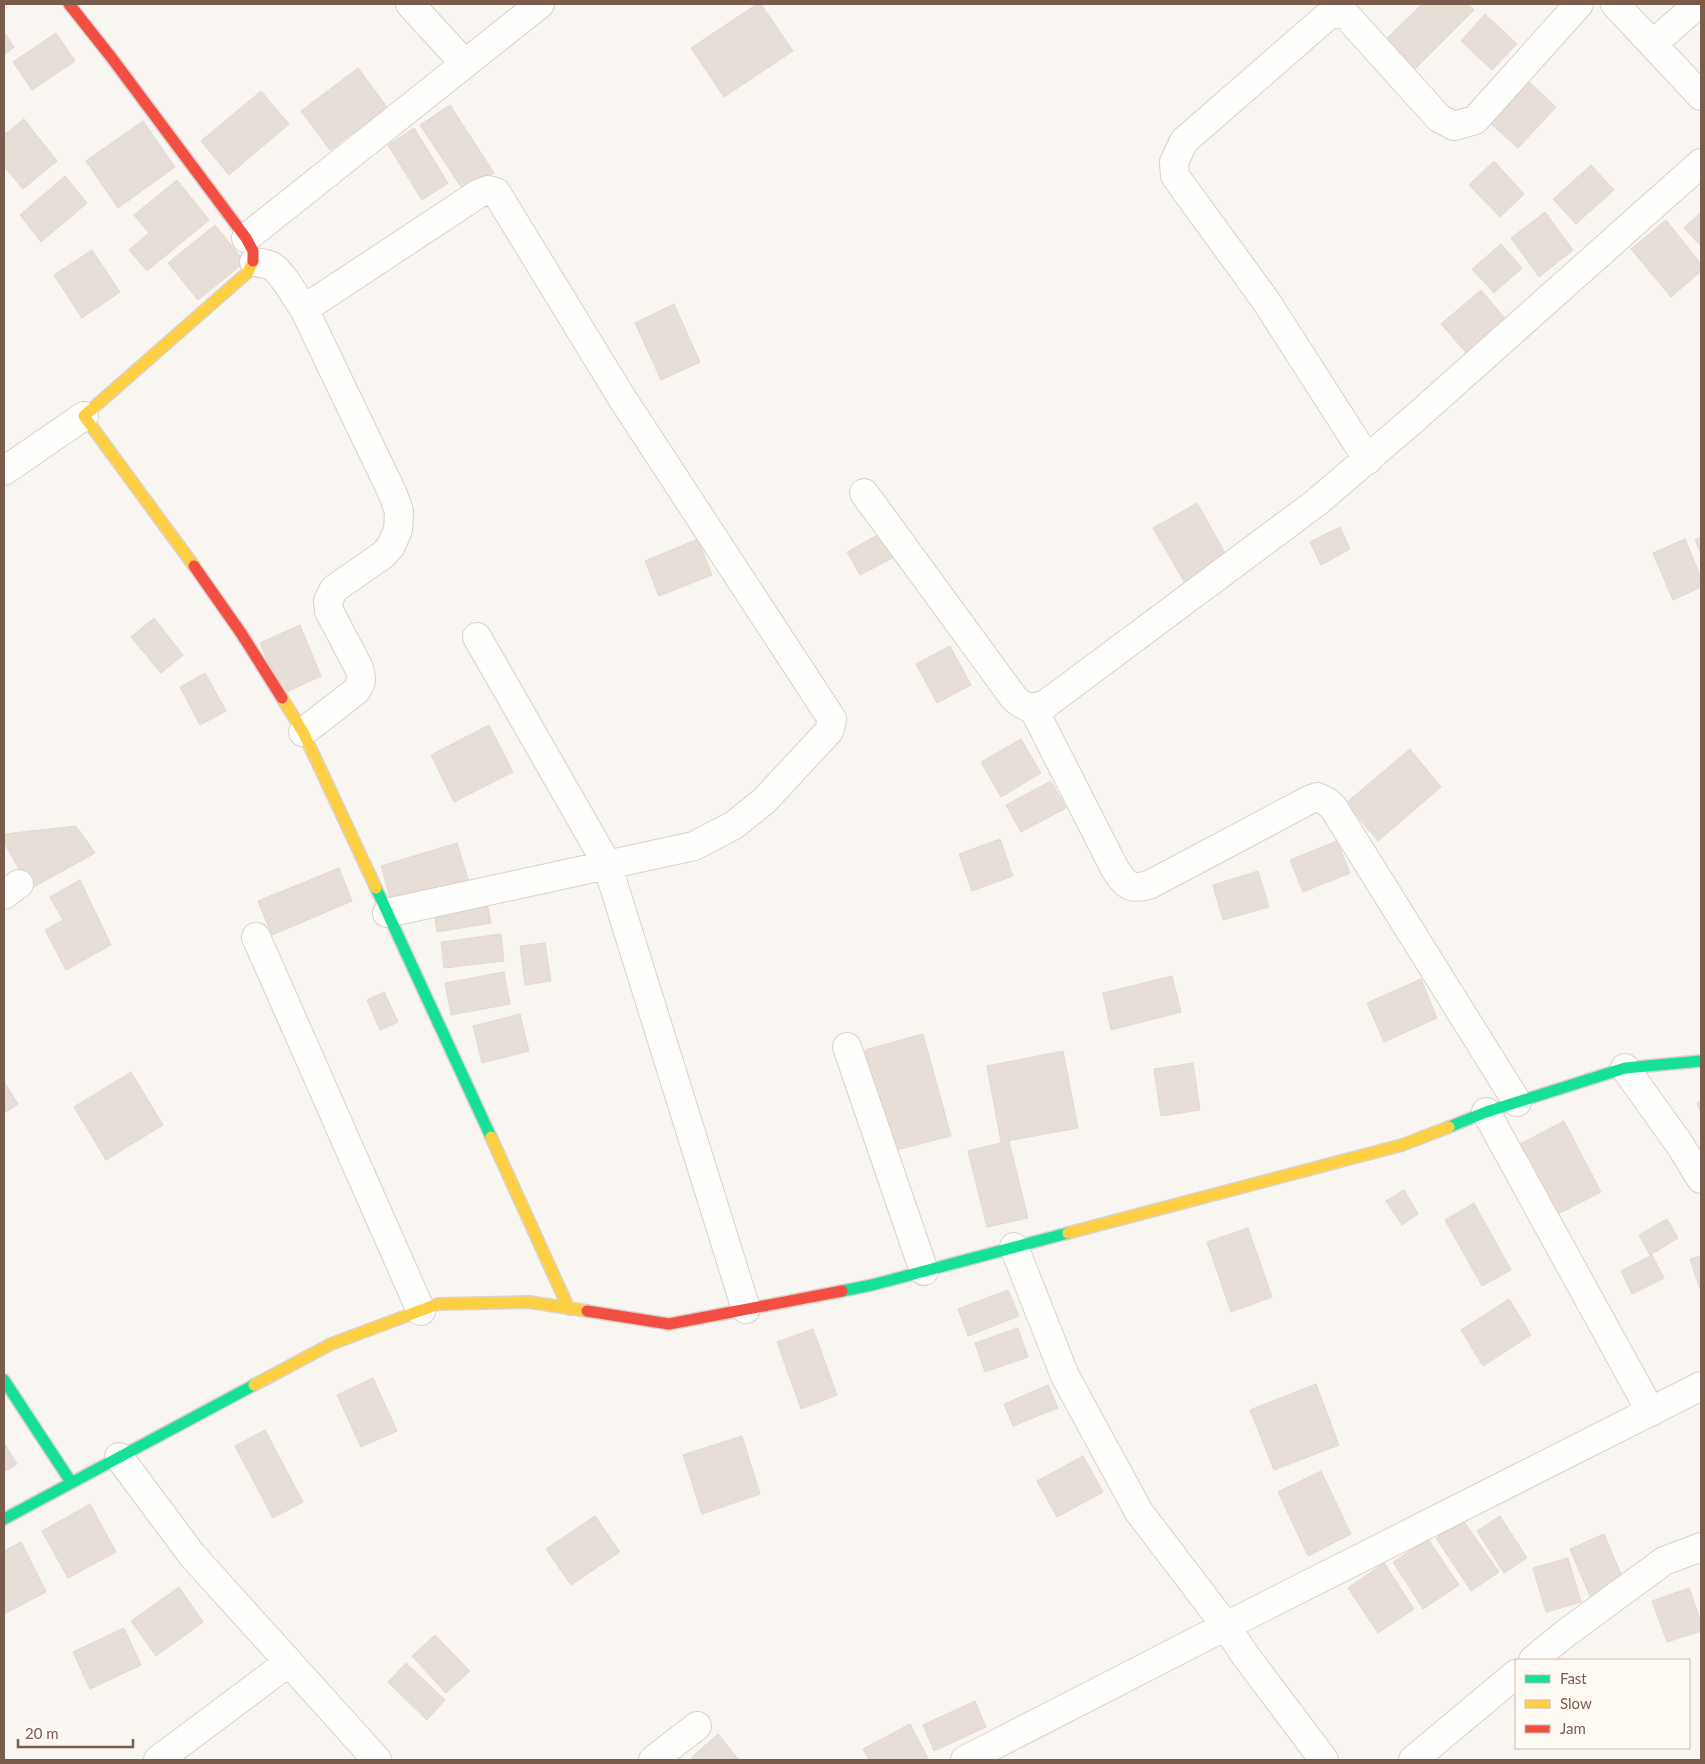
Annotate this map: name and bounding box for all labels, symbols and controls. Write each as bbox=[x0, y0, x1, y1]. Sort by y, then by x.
legend bbox=[1515, 1659, 1690, 1749]
text: Fast bbox=[1560, 1669, 1587, 1687]
text: Slow bbox=[1560, 1694, 1592, 1712]
scale bar bbox=[18, 1716, 132, 1748]
text: Jam bbox=[1560, 1719, 1586, 1737]
text: 20 m bbox=[25, 1724, 59, 1742]

